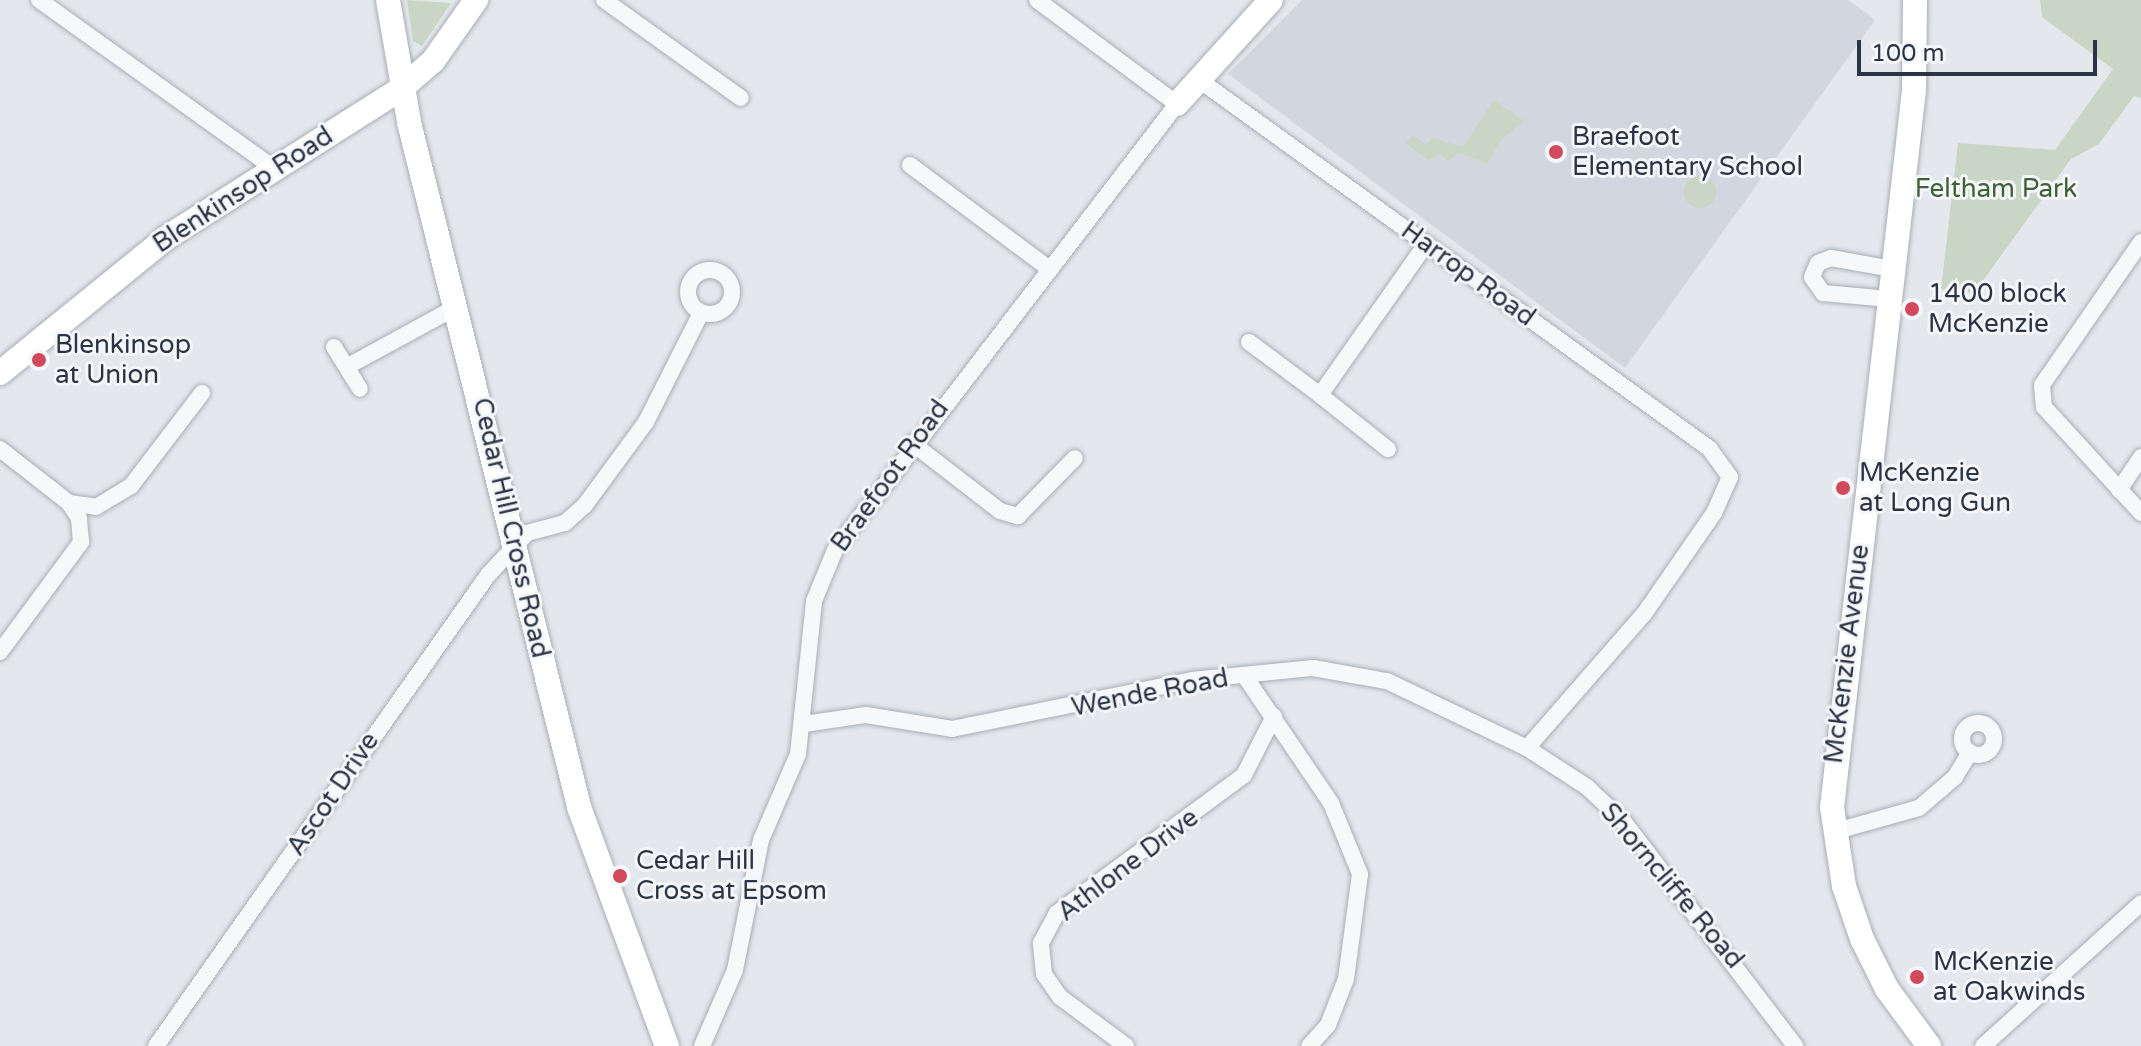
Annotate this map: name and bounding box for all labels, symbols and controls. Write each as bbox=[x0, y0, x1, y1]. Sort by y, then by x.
scale bar bbox=[1861, 24, 2101, 74]
text: 100 m bbox=[1871, 39, 1945, 68]
street label: Blenkinsop Road bbox=[147, 120, 339, 260]
place label: Braefoot Elementary School bbox=[1572, 121, 1803, 182]
marker: Braefoot Elementary School bbox=[1547, 143, 1565, 161]
park label: Feltham Park bbox=[1915, 173, 2077, 205]
street label: Harrop Road bbox=[1395, 215, 1541, 333]
place label: 1400 block McKenzie bbox=[1928, 278, 2067, 340]
marker: 1400 block McKenzie bbox=[1903, 300, 1921, 318]
place label: Blenkinsop at Union bbox=[55, 329, 191, 390]
marker: Blenkinsop at Union bbox=[30, 351, 48, 369]
street label: Braefoot Road bbox=[825, 394, 955, 558]
street label: Cedar Hill Cross Road bbox=[466, 395, 556, 661]
place label: McKenzie at Long Gun bbox=[1859, 457, 2011, 518]
marker: McKenzie at Long Gun bbox=[1834, 479, 1852, 497]
street label: McKenzie Avenue bbox=[1818, 543, 1876, 765]
street label: Wende Road bbox=[1069, 663, 1231, 723]
street label: Ascot Drive bbox=[280, 726, 386, 862]
street label: Shorncliffe Road bbox=[1594, 797, 1750, 975]
street label: Athlone Drive bbox=[1051, 802, 1205, 928]
place label: Cedar Hill Cross at Epsom bbox=[636, 845, 827, 906]
marker: Cedar Hill Cross at Epsom bbox=[611, 867, 629, 885]
place label: McKenzie at Oakwinds bbox=[1933, 946, 2085, 1008]
marker: McKenzie at Oakwinds bbox=[1908, 968, 1926, 986]

